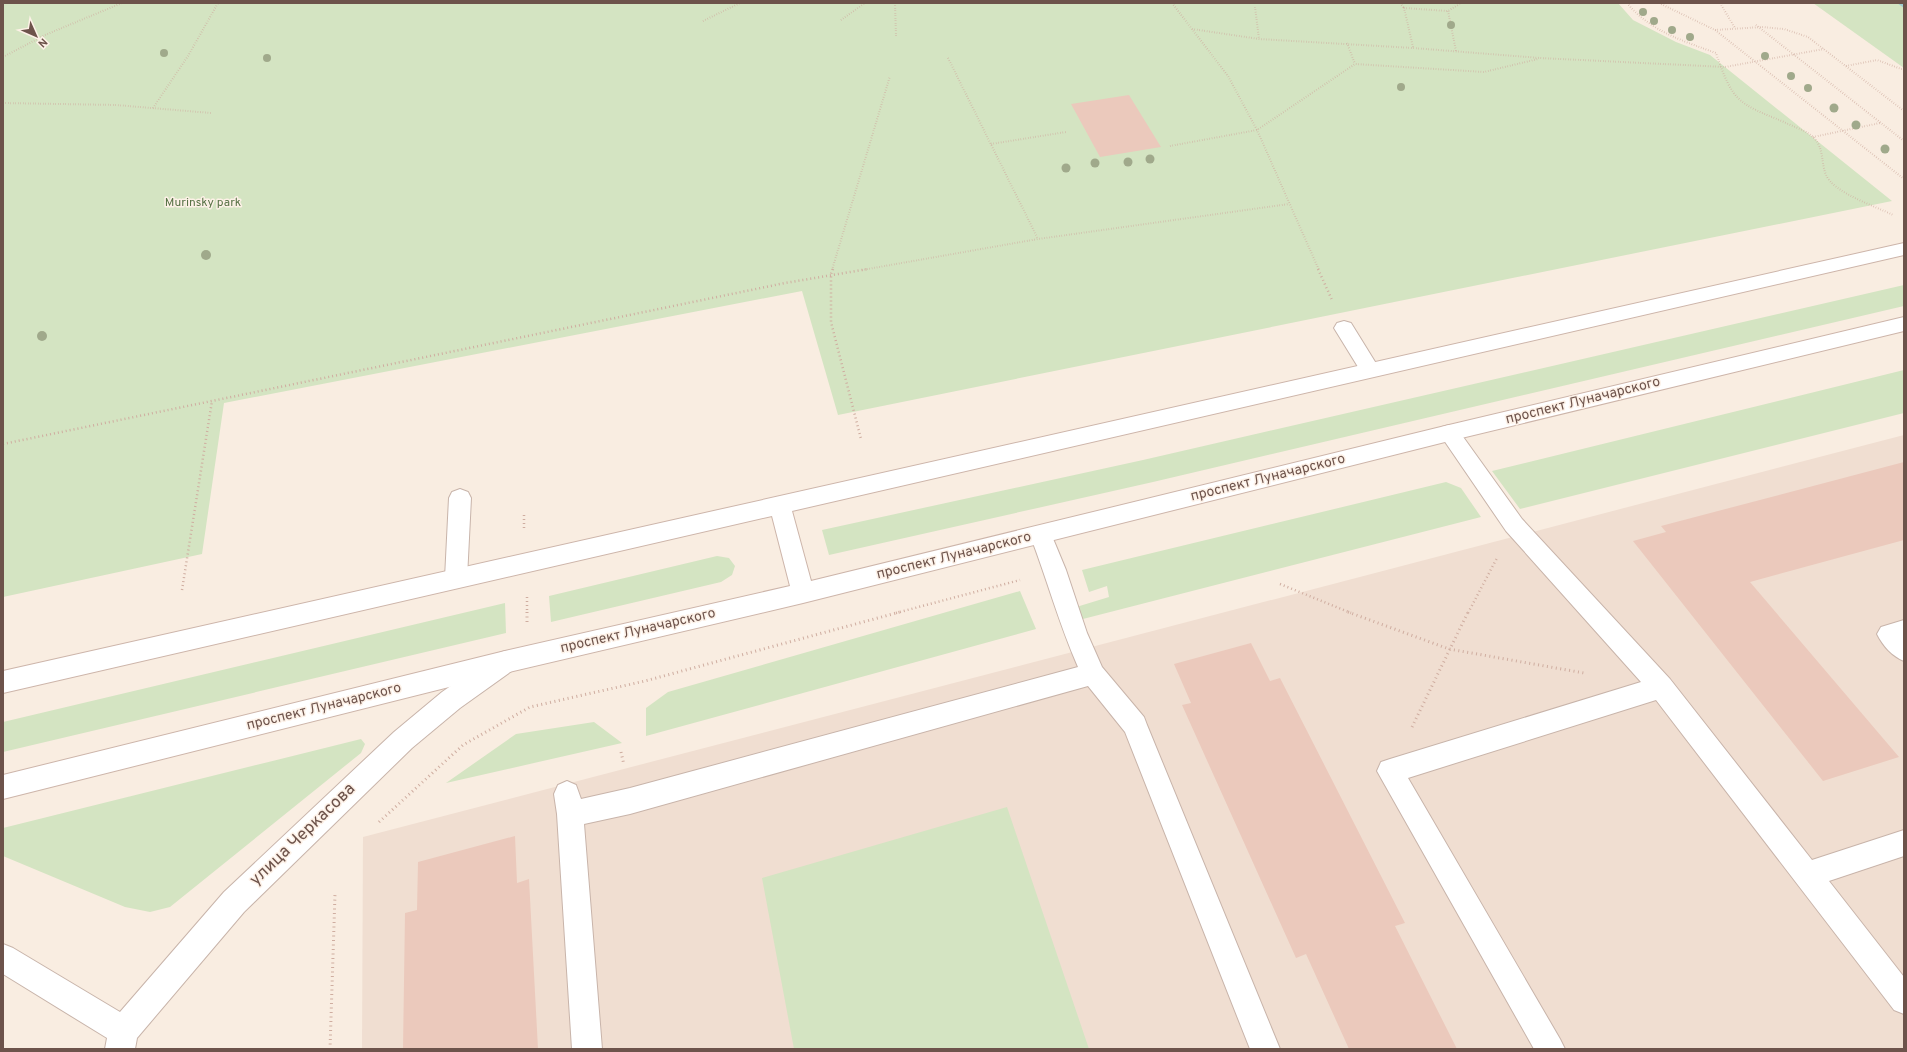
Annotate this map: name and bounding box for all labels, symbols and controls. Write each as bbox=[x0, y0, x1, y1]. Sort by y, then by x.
north arrow bbox=[16, 16, 56, 56]
text: N bbox=[35, 35, 50, 50]
park label: Murinsky park bbox=[165, 195, 241, 211]
street label: проспект Луначарского bbox=[1504, 373, 1662, 428]
street label: проспект Луначарского bbox=[1189, 450, 1347, 505]
street label: проспект Луначарского bbox=[875, 528, 1033, 583]
street label: проспект Луначарского bbox=[559, 605, 717, 657]
street label: проспект Луначарского bbox=[245, 679, 403, 734]
street label: улица Черкасова bbox=[245, 779, 361, 891]

